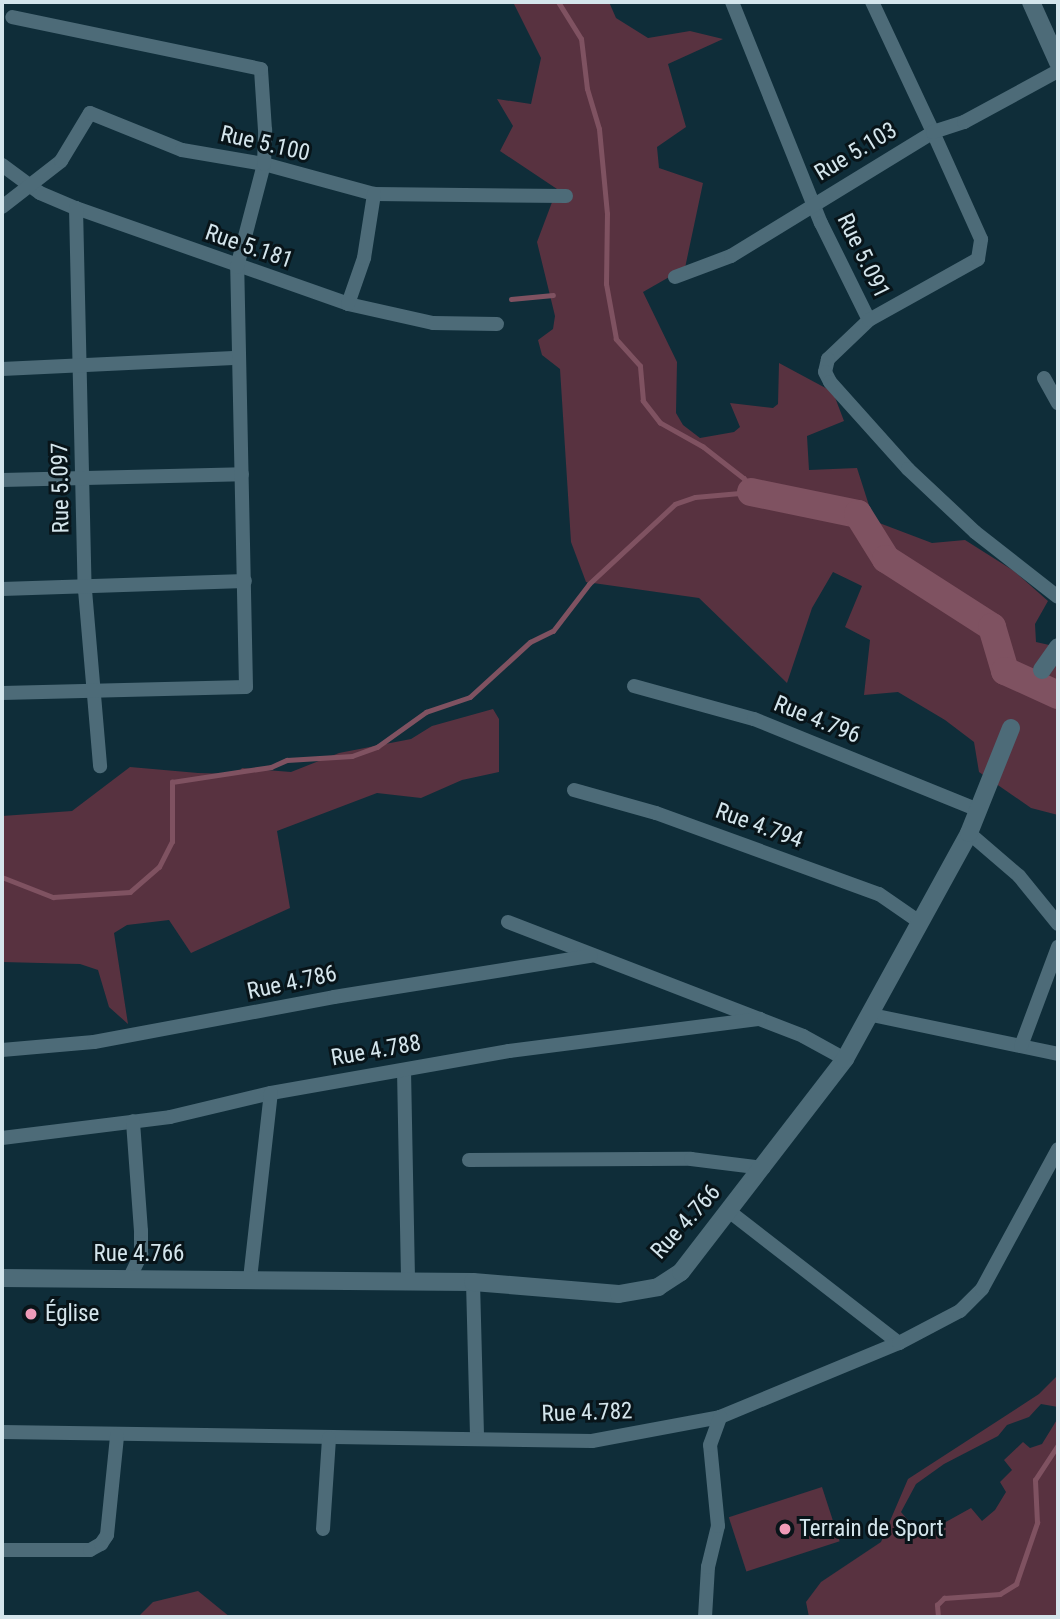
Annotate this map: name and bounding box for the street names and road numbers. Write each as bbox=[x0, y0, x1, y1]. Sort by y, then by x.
street label: Rue 5.103 bbox=[810, 117, 902, 187]
street label: Rue 5.100 bbox=[218, 120, 312, 168]
street label: Rue 5.091 bbox=[831, 209, 895, 303]
street label: Rue 5.181 bbox=[202, 219, 296, 275]
street label: Rue 5.097 bbox=[46, 442, 76, 534]
street label: Rue 4.796 bbox=[770, 690, 864, 750]
street label: Rue 4.794 bbox=[712, 797, 806, 855]
street label: Rue 4.786 bbox=[245, 960, 339, 1006]
street label: Rue 4.788 bbox=[329, 1030, 423, 1072]
street label: Rue 4.766 bbox=[645, 1179, 727, 1265]
street label: Rue 4.766 bbox=[94, 1240, 184, 1268]
street label: Rue 4.782 bbox=[541, 1398, 633, 1428]

